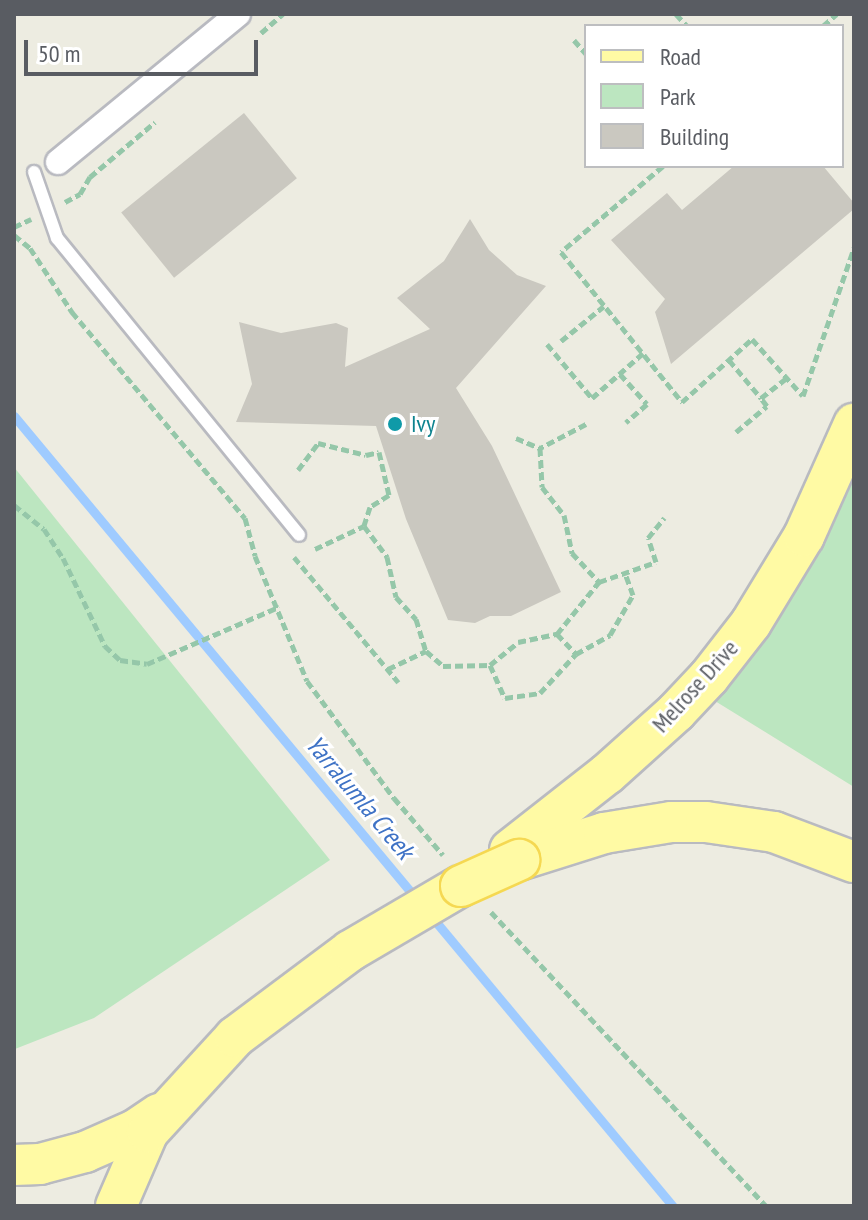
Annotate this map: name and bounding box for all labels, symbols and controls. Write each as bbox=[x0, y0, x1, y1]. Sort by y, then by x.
scale bar bbox=[28, 24, 262, 74]
legend bbox=[584, 24, 844, 168]
text: 50 m bbox=[38, 38, 80, 69]
text: Road bbox=[660, 41, 701, 72]
text: Park bbox=[660, 81, 696, 112]
text: Building bbox=[660, 121, 729, 152]
place label: Ivy bbox=[411, 410, 435, 438]
marker: Ivy bbox=[386, 415, 404, 433]
street label: Melrose Drive bbox=[646, 634, 744, 738]
water label: Yarralumla Creek bbox=[299, 729, 421, 865]

